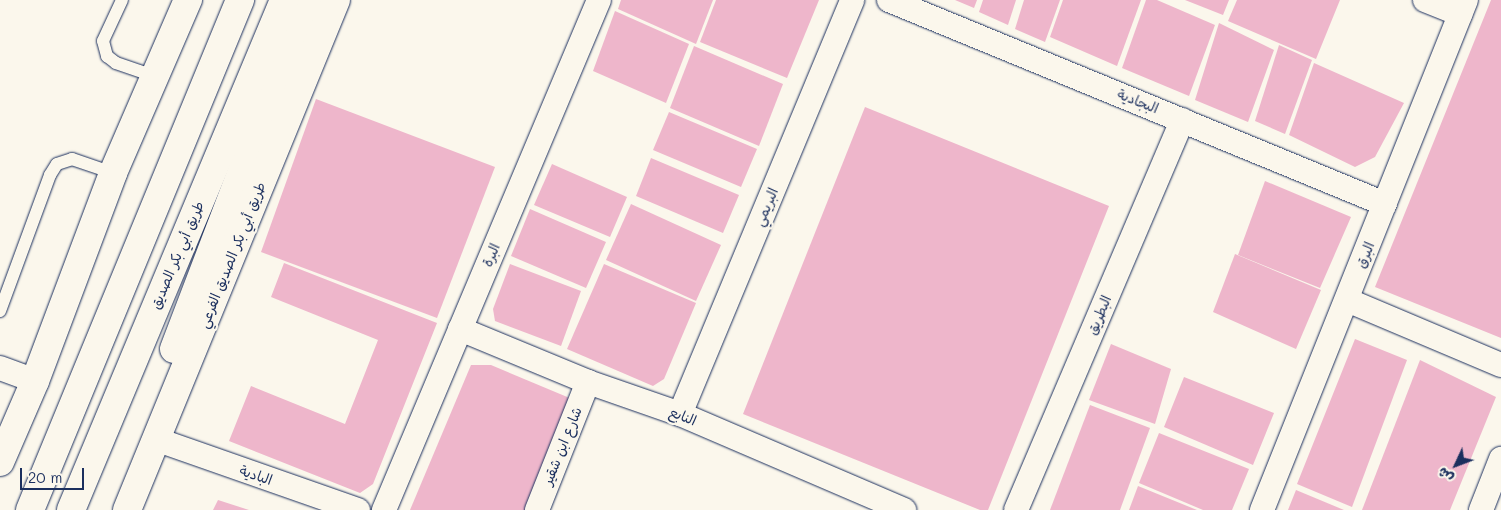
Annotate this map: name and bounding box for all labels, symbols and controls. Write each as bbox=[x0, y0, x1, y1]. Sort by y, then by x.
street label: البجادية bbox=[1115, 85, 1161, 117]
street label: طريق أبي بكر الصديق الفرعي bbox=[195, 180, 269, 330]
street label: البريمي bbox=[750, 185, 782, 229]
street label: طريق أبي بكر الصديق bbox=[147, 199, 207, 311]
street label: البرق bbox=[1352, 239, 1378, 271]
street label: البرة bbox=[479, 241, 503, 269]
street label: البطريق bbox=[1083, 293, 1115, 337]
street label: النابع bbox=[667, 403, 699, 429]
street label: شارع ابن شقير bbox=[539, 404, 585, 488]
north arrow bbox=[1431, 440, 1481, 490]
scale bar bbox=[22, 458, 86, 490]
street label: البادية bbox=[237, 462, 275, 488]
text: ش bbox=[1432, 463, 1457, 488]
text: 20 m bbox=[28, 467, 62, 487]

